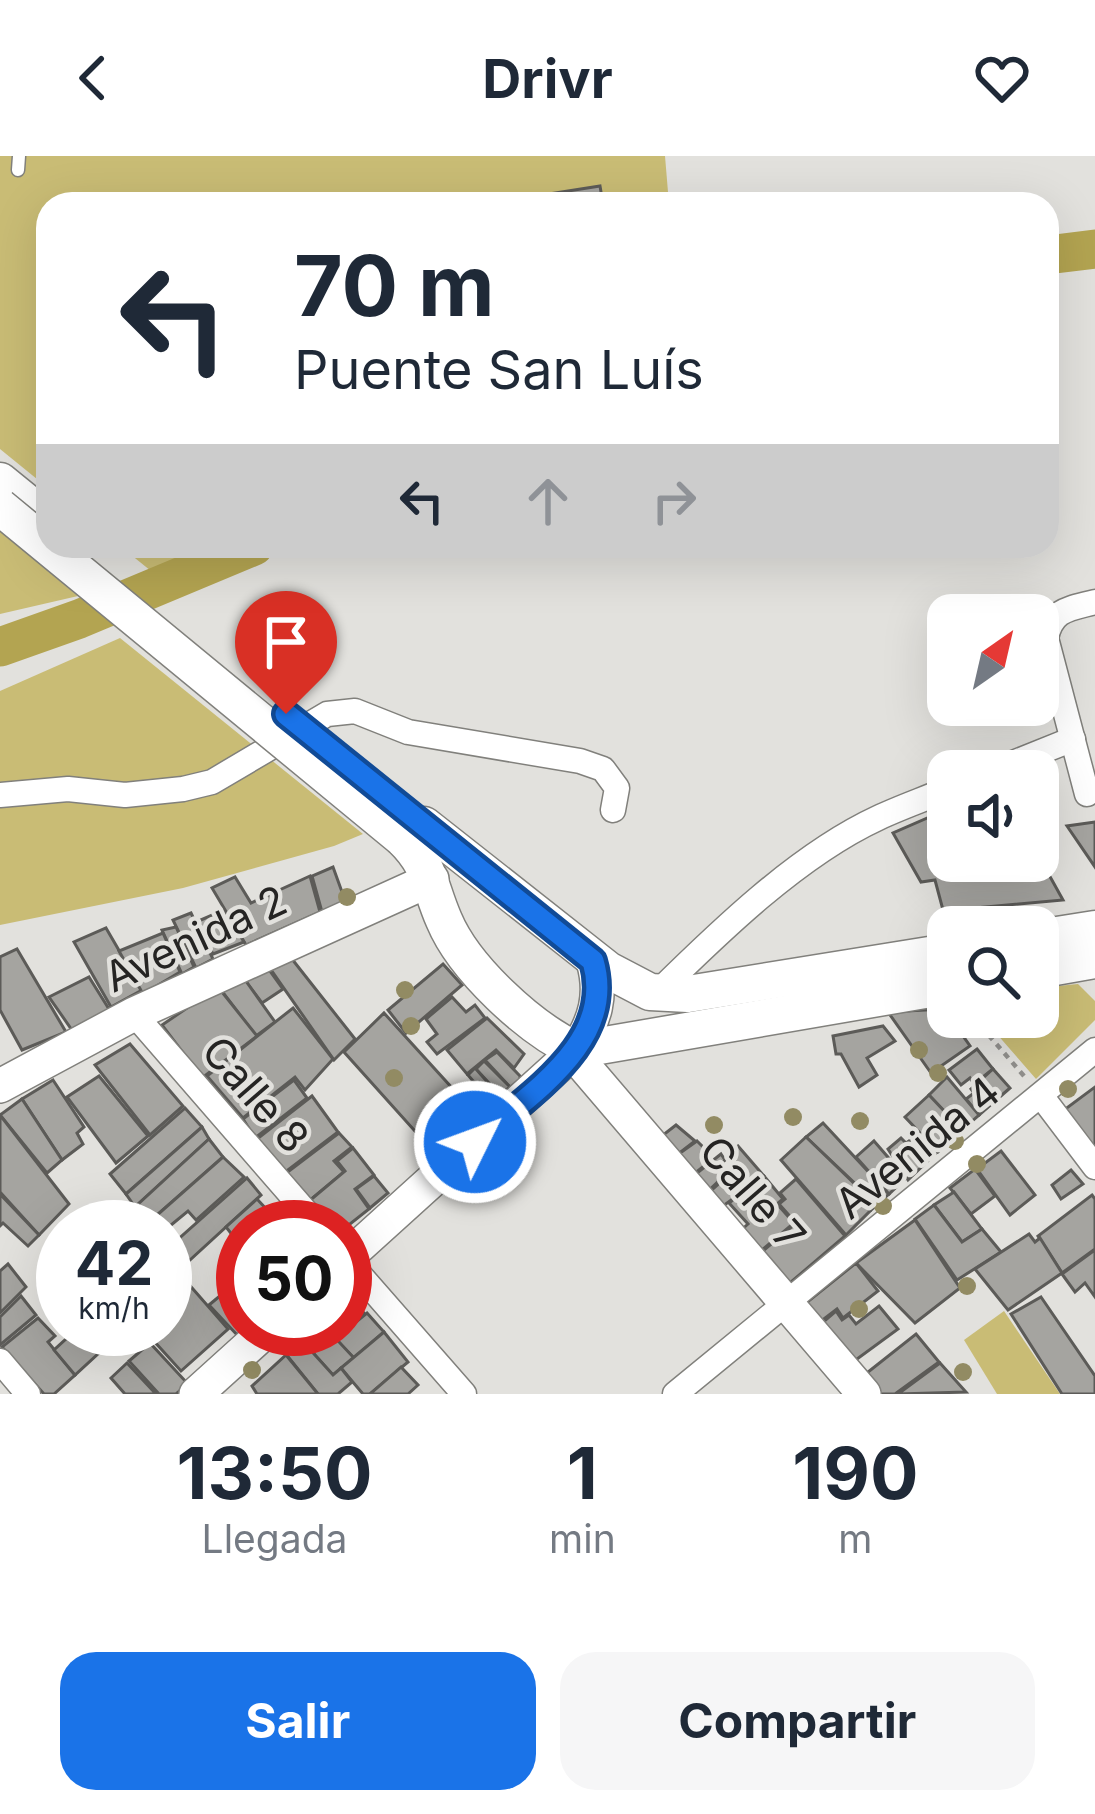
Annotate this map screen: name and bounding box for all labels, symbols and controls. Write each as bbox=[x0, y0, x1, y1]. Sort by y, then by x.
icon: back bbox=[60, 45, 126, 111]
icon: heart bbox=[969, 45, 1035, 111]
text: Drivr bbox=[482, 46, 613, 111]
text: 70 m bbox=[294, 235, 495, 336]
icon: left bbox=[96, 240, 252, 396]
text: Puente San Luís bbox=[294, 337, 704, 402]
icon: left bbox=[389, 468, 455, 534]
icon: ahead bbox=[515, 468, 581, 534]
icon: right bbox=[641, 468, 707, 534]
pin bbox=[235, 591, 337, 714]
north arrow bbox=[927, 594, 1059, 726]
map controls bbox=[927, 594, 1059, 1038]
icon: arrive bbox=[253, 609, 319, 675]
button: sound bbox=[927, 750, 1059, 882]
street label: Avenida 2 bbox=[96, 874, 294, 1002]
button: search bbox=[927, 906, 1059, 1038]
street label: Calle 8 bbox=[192, 1026, 320, 1162]
street label: Avenida 4 bbox=[825, 1065, 1009, 1229]
position arrow bbox=[412, 1079, 538, 1205]
street label: Calle 7 bbox=[690, 1125, 816, 1261]
speed limit sign: 50 bbox=[216, 1200, 372, 1356]
text: 42 bbox=[75, 1227, 153, 1299]
text: km/h bbox=[78, 1290, 150, 1326]
text: 13:50 bbox=[176, 1429, 373, 1516]
text: 1 bbox=[567, 1429, 598, 1516]
text: 190 bbox=[792, 1429, 919, 1516]
text: Llegada bbox=[202, 1515, 347, 1562]
text: min bbox=[549, 1515, 616, 1562]
text: m bbox=[838, 1515, 872, 1562]
button: Salir bbox=[60, 1652, 536, 1790]
button: Compartir bbox=[560, 1652, 1035, 1790]

